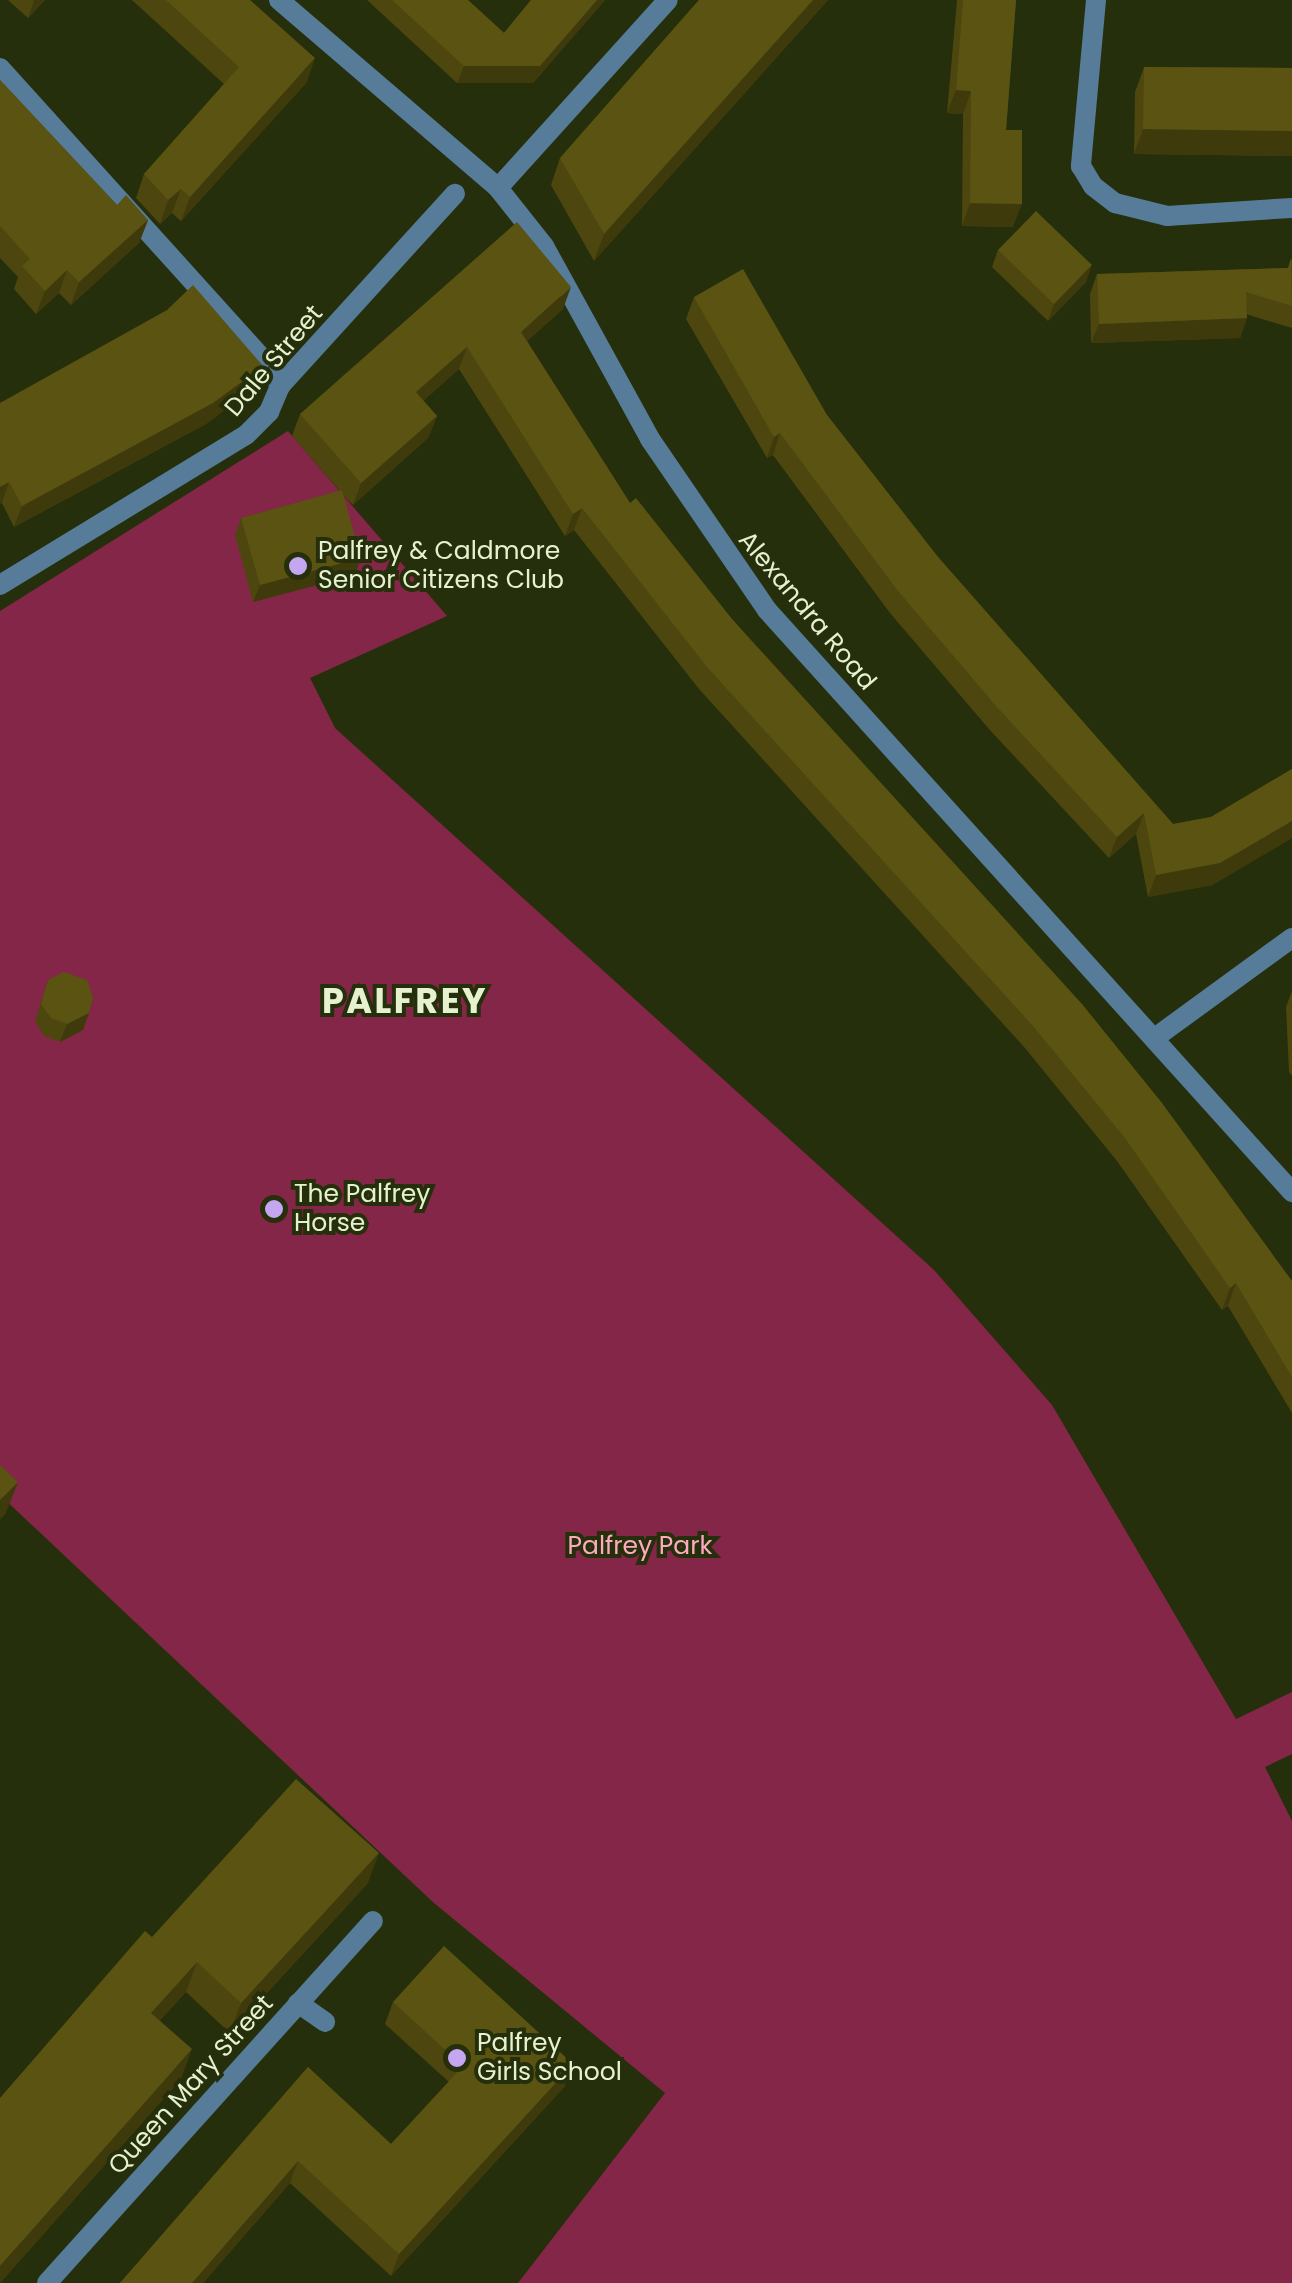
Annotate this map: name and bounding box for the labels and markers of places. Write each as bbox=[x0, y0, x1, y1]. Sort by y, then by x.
place label: Palfrey & Caldmore Senior Citizens Club bbox=[318, 537, 564, 596]
marker: Palfrey & Caldmore Senior Citizens Club bbox=[287, 555, 309, 577]
place label: The Palfrey Horse bbox=[294, 1180, 430, 1239]
marker: The Palfrey Horse bbox=[263, 1198, 285, 1220]
place label: Palfrey Girls School bbox=[477, 2029, 622, 2088]
marker: Palfrey Girls School bbox=[446, 2047, 468, 2069]

